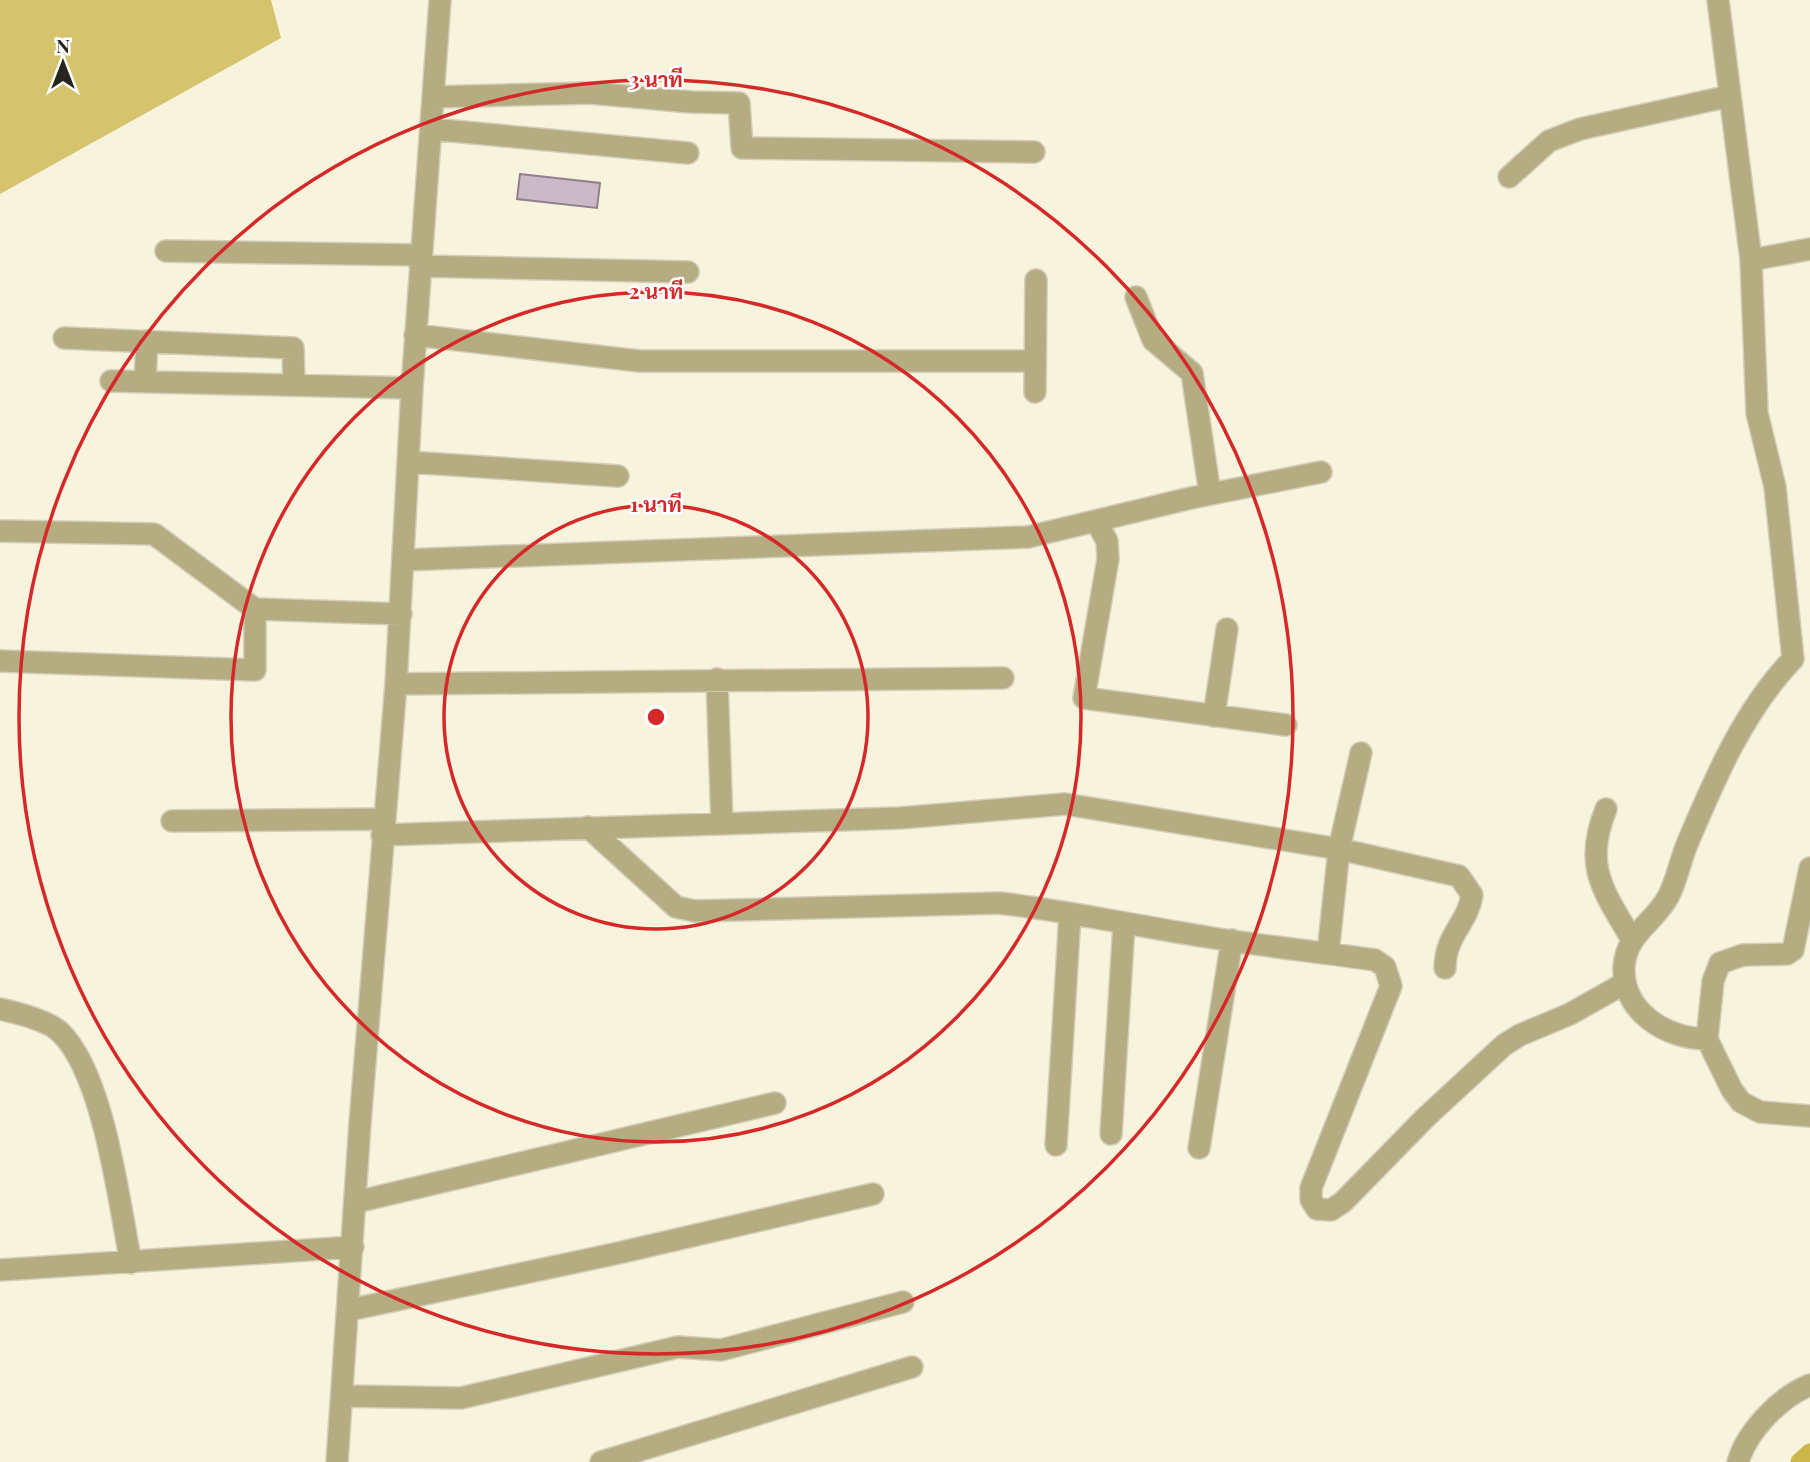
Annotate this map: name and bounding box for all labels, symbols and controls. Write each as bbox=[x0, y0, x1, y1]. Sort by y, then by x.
north arrow bbox=[28, 28, 98, 98]
text: N bbox=[56, 32, 70, 58]
text: 3 นาที bbox=[629, 64, 683, 92]
text: 2 นาที bbox=[629, 276, 683, 304]
text: 1 นาที bbox=[630, 489, 682, 517]
centre of rings bbox=[644, 705, 668, 729]

